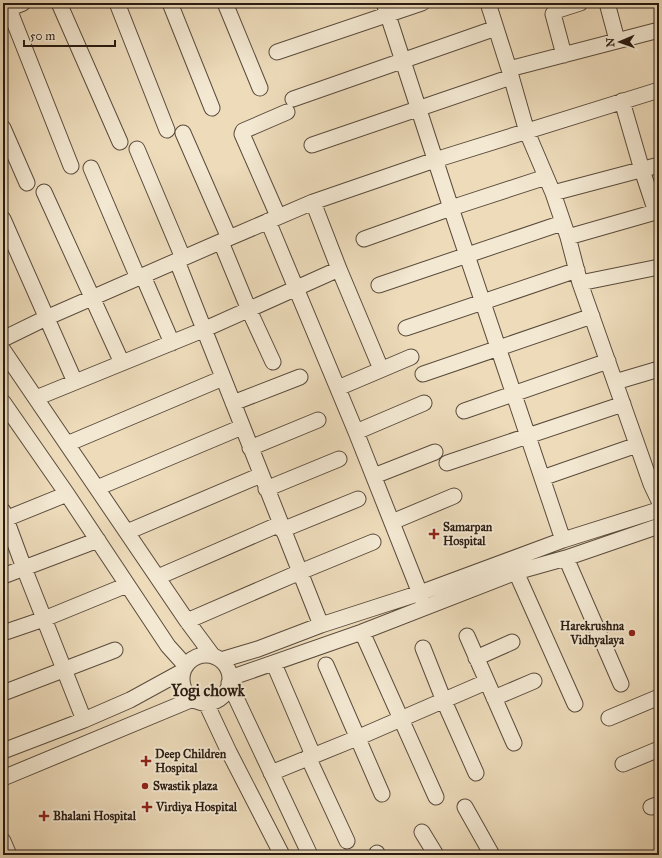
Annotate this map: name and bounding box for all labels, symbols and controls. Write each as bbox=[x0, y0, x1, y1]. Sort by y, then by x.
scale bar bbox=[24, 22, 115, 48]
north arrow bbox=[600, 22, 640, 62]
text: 50 m bbox=[30, 29, 55, 43]
text: N bbox=[604, 37, 617, 47]
place label: Samarpan Hospital bbox=[443, 520, 493, 549]
marker: Samarpan Hospital bbox=[428, 528, 440, 540]
place label: Harekrushna Vidhyalaya bbox=[560, 619, 625, 648]
marker: Harekrushna Vidhyalaya bbox=[627, 628, 637, 638]
district label: Yogi chowk bbox=[170, 681, 246, 701]
place label: Deep Children Hospital bbox=[155, 747, 227, 776]
marker: Deep Children Hospital bbox=[140, 755, 152, 767]
place label: Swastik plaza bbox=[153, 779, 219, 794]
marker: Swastik plaza bbox=[140, 781, 150, 791]
place label: Virdiya Hospital bbox=[155, 800, 238, 815]
marker: Virdiya Hospital bbox=[141, 801, 153, 813]
place label: Bhalani Hospital bbox=[53, 809, 137, 824]
marker: Bhalani Hospital bbox=[38, 810, 50, 822]

